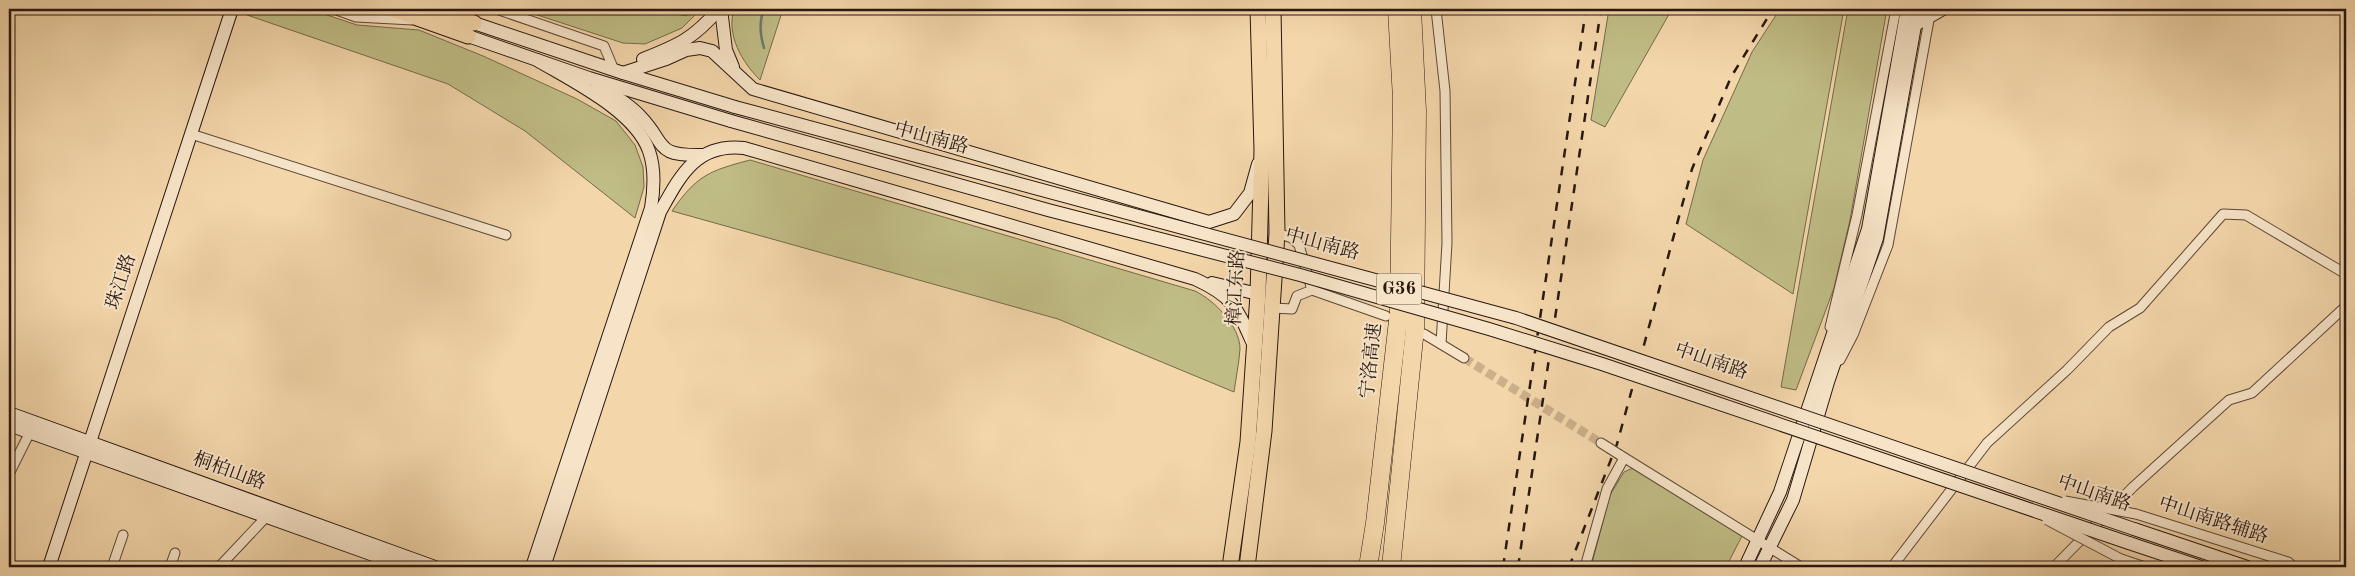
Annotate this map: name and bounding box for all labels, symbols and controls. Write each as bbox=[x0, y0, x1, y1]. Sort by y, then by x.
street label: 中山南路 bbox=[892, 117, 971, 158]
street label: 中山南路 bbox=[1283, 223, 1362, 264]
street label: 樟江东路 bbox=[1223, 249, 1248, 326]
street label: 珠江路 bbox=[102, 251, 140, 312]
road number: G36 bbox=[1376, 274, 1422, 304]
street label: 宁洛高速 bbox=[1356, 322, 1385, 400]
street label: 中山南路 bbox=[1672, 338, 1751, 383]
street label: 桐柏山路 bbox=[190, 448, 269, 494]
street label: 中山南路 bbox=[2055, 470, 2134, 515]
street label: 中山南路辅路 bbox=[2156, 491, 2271, 548]

